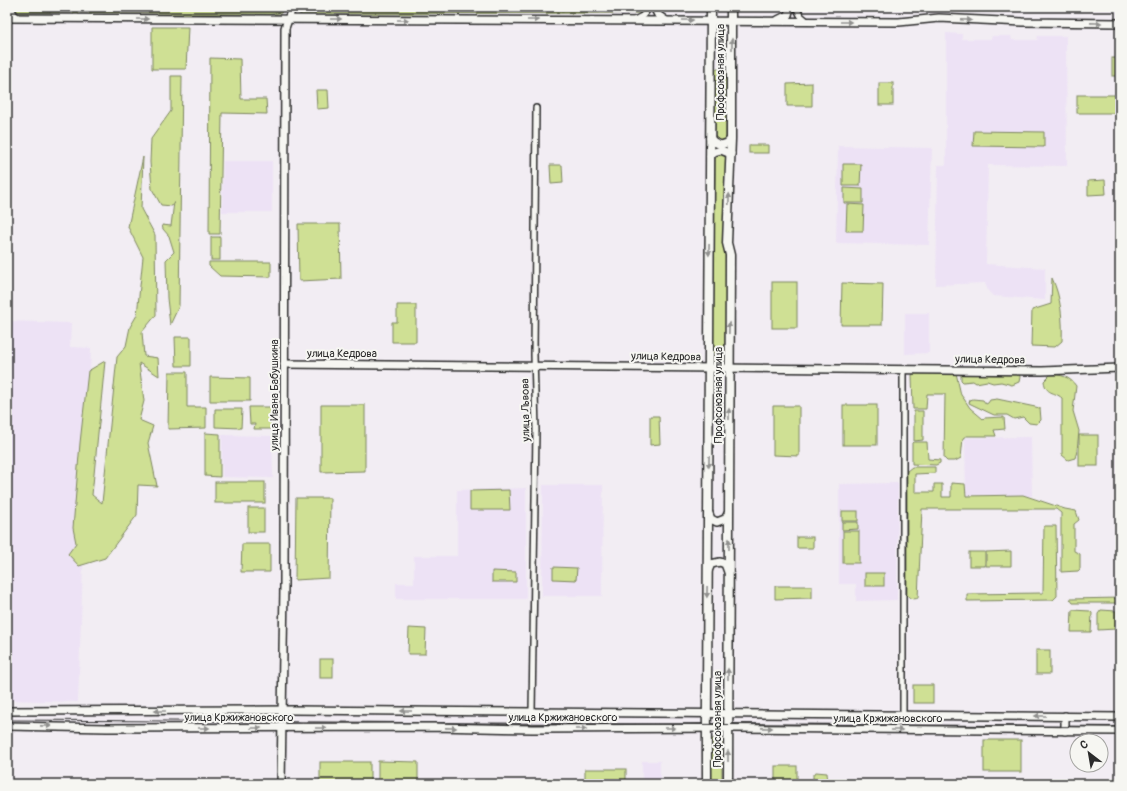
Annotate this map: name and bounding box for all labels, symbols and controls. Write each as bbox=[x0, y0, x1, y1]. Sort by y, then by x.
one-way arrow bbox=[137, 16, 150, 22]
one-way arrow bbox=[330, 16, 343, 22]
one-way arrow bbox=[960, 16, 972, 23]
one-way arrow bbox=[397, 17, 410, 23]
one-way arrow bbox=[527, 17, 540, 23]
one-way arrow bbox=[682, 17, 695, 23]
one-way arrow bbox=[840, 19, 853, 25]
one-way arrow bbox=[1090, 20, 1103, 26]
street label: Профсоюзная улица bbox=[714, 24, 727, 120]
one-way arrow bbox=[729, 37, 735, 50]
one-way arrow bbox=[726, 192, 732, 205]
one-way arrow bbox=[706, 244, 712, 257]
one-way arrow bbox=[726, 321, 732, 334]
street label: улица Ивана Бабушкина bbox=[268, 339, 281, 452]
street label: улица Кедрова bbox=[306, 347, 377, 360]
street label: Профсоюзная улица bbox=[712, 347, 725, 443]
street label: улица Кедрова bbox=[630, 349, 701, 364]
street label: улица Кедрова bbox=[954, 352, 1025, 367]
street label: улица Львова bbox=[518, 378, 533, 443]
one-way arrow bbox=[726, 407, 732, 420]
one-way arrow bbox=[706, 456, 712, 469]
one-way arrow bbox=[726, 537, 732, 550]
one-way arrow bbox=[704, 586, 711, 598]
one-way arrow bbox=[725, 667, 731, 680]
street label: Профсоюзная улица bbox=[711, 671, 724, 767]
one-way arrow bbox=[153, 708, 166, 714]
one-way arrow bbox=[399, 708, 412, 714]
street label: улица Кржижановского bbox=[183, 711, 294, 724]
street label: улица Кржижановского bbox=[507, 711, 618, 724]
street label: улица Кржижановского bbox=[832, 712, 943, 725]
one-way arrow bbox=[1033, 713, 1046, 719]
one-way arrow bbox=[40, 723, 52, 730]
one-way arrow bbox=[198, 725, 211, 731]
one-way arrow bbox=[250, 725, 263, 731]
one-way arrow bbox=[315, 725, 328, 731]
one-way arrow bbox=[445, 725, 458, 731]
one-way arrow bbox=[664, 725, 677, 731]
one-way arrow bbox=[761, 725, 774, 731]
one-way arrow bbox=[575, 726, 588, 732]
one-way arrow bbox=[891, 727, 904, 733]
north arrow bbox=[1069, 733, 1109, 773]
text: С bbox=[1078, 737, 1091, 752]
one-way arrow bbox=[725, 749, 731, 762]

